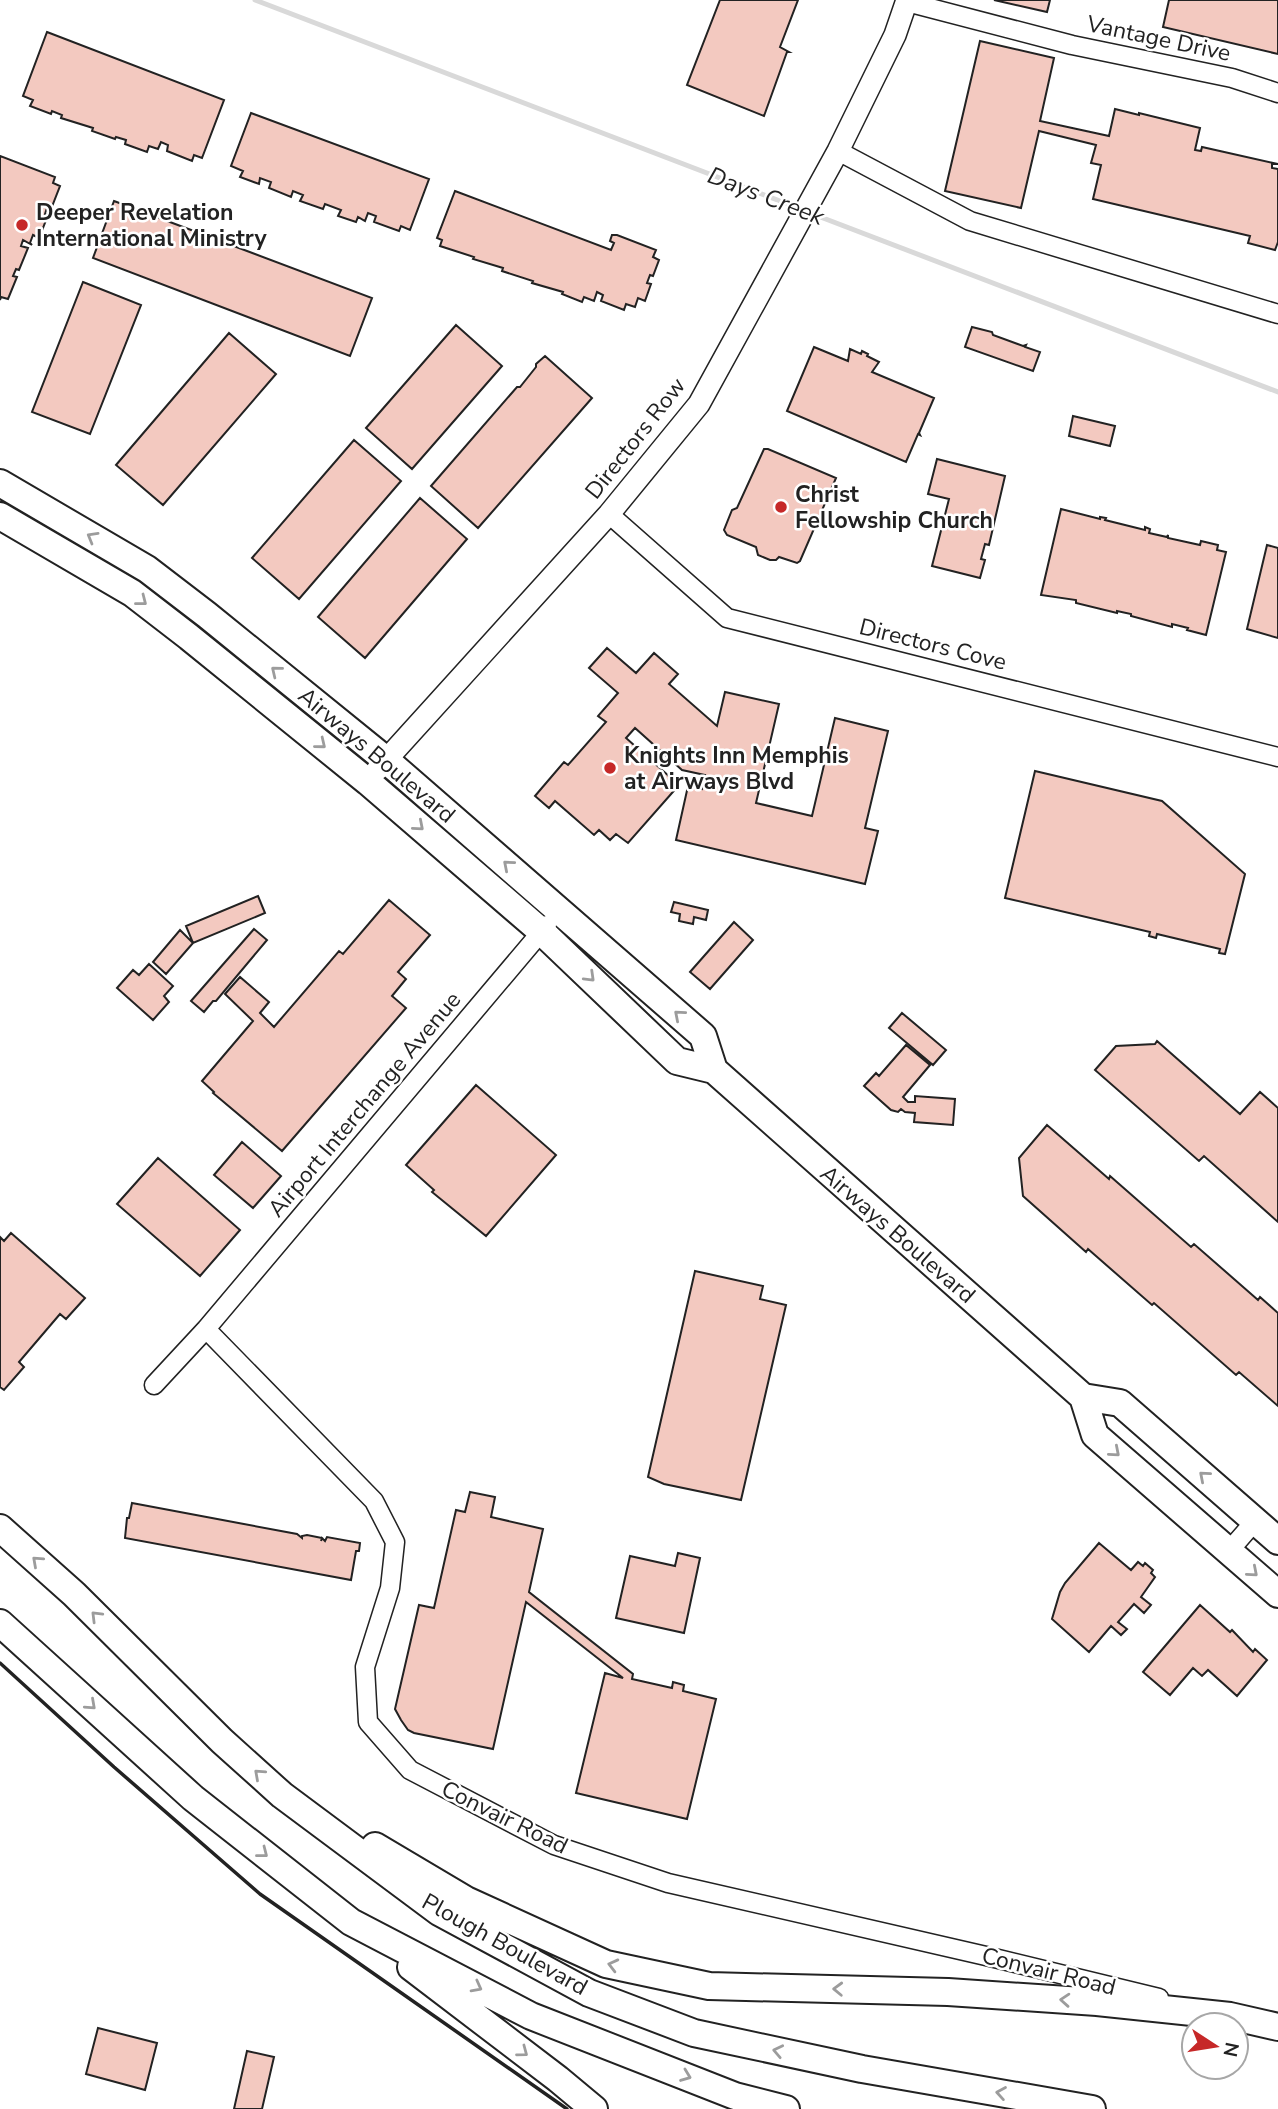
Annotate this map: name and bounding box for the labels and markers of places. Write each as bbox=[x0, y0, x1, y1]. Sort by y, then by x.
place label: Deeper Revelation International Ministry bbox=[36, 197, 267, 254]
marker: Deeper Revelation International Ministry bbox=[14, 217, 30, 233]
place label: Christ Fellowship Church bbox=[795, 479, 993, 536]
marker: Christ Fellowship Church bbox=[773, 499, 789, 515]
place label: Knights Inn Memphis at Airways Blvd bbox=[624, 740, 849, 797]
marker: Knights Inn Memphis at Airways Blvd bbox=[602, 760, 618, 776]

